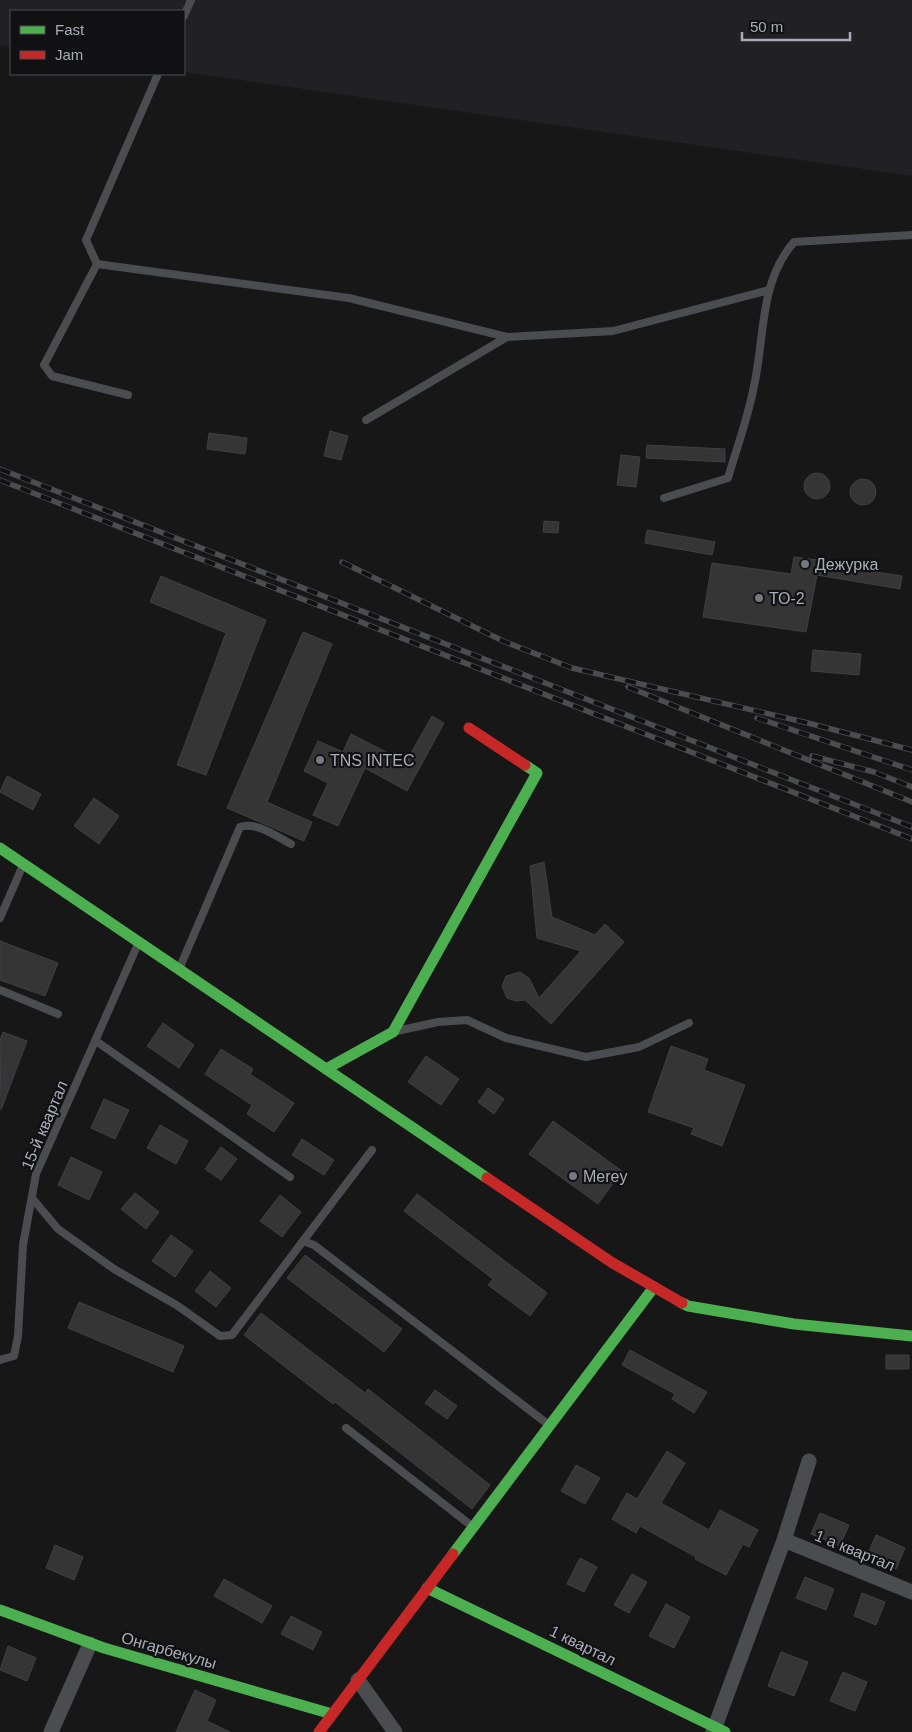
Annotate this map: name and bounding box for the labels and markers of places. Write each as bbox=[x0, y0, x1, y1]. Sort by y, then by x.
place label: Дежурка bbox=[815, 556, 879, 573]
marker: Дежурка bbox=[799, 558, 811, 570]
place label: ТО-2 bbox=[769, 590, 805, 607]
marker: ТО-2 bbox=[753, 592, 765, 604]
place label: TNS INTEC bbox=[330, 752, 414, 769]
marker: TNS INTEC bbox=[314, 754, 326, 766]
place label: Merey bbox=[583, 1168, 627, 1185]
marker: Merey bbox=[567, 1170, 579, 1182]

